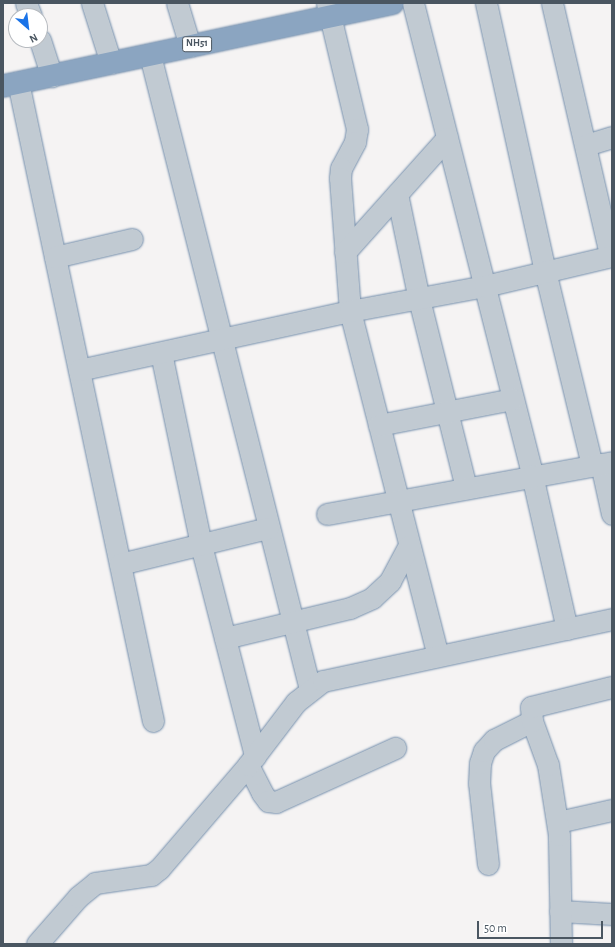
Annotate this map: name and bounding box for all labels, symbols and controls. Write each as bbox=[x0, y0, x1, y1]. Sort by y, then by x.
north arrow bbox=[8, 8, 48, 48]
text: N bbox=[27, 32, 39, 45]
road number: NH51 bbox=[182, 36, 212, 52]
scale bar bbox=[479, 913, 605, 939]
text: 50 m bbox=[484, 922, 507, 934]

